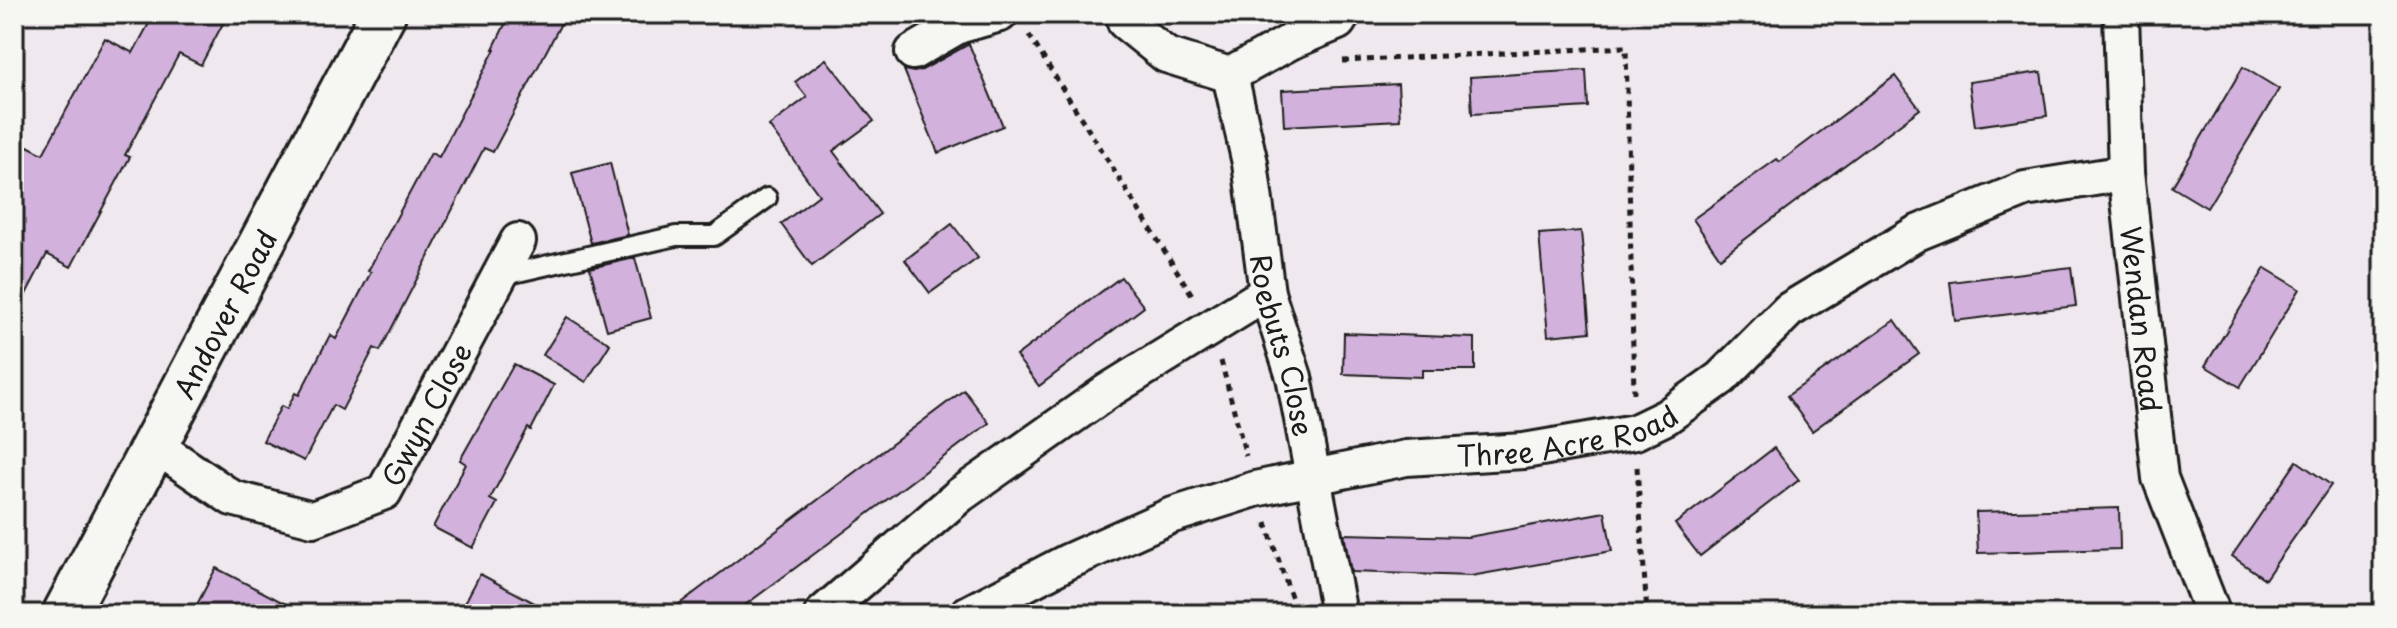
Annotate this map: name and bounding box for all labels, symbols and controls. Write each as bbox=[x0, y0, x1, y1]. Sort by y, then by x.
street label: Andover Road bbox=[162, 221, 287, 406]
street label: Wendan Road bbox=[2111, 224, 2174, 414]
street label: Roebuts Close bbox=[1241, 252, 1326, 440]
street label: Gwyn Close bbox=[370, 335, 482, 494]
street label: Three Acre Road bbox=[1456, 394, 1687, 476]

